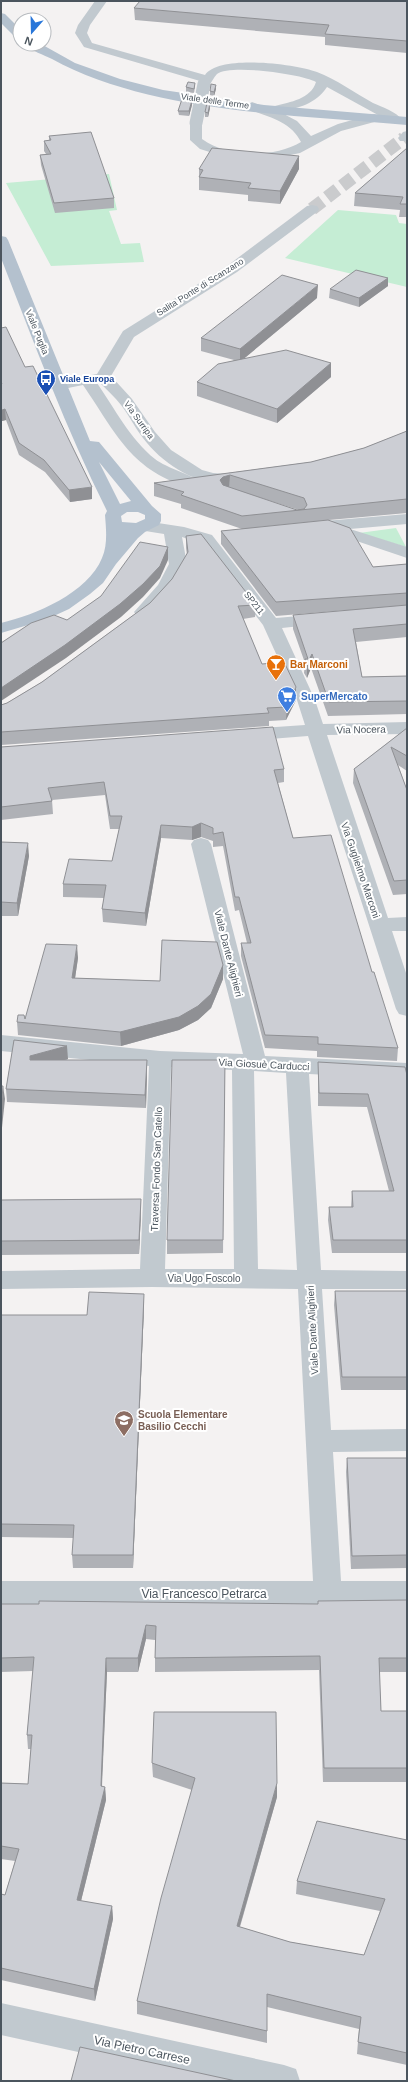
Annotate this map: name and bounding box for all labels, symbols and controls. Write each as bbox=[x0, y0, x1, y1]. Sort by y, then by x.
north arrow bbox=[12, 12, 52, 52]
text: N bbox=[23, 34, 34, 48]
street label: Viale delle Terme bbox=[180, 91, 250, 111]
street label: Salita Ponte di Scanzano bbox=[155, 256, 245, 318]
street label: Viale Puglia bbox=[23, 308, 51, 356]
bus stop icon: Viale Europa bbox=[35, 368, 57, 396]
place label: Viale Europa bbox=[60, 374, 115, 384]
street label: Via Surripa bbox=[122, 399, 156, 441]
street label: SP211 bbox=[242, 590, 266, 616]
bar icon: Bar Marconi bbox=[265, 653, 287, 681]
place label: Bar Marconi bbox=[290, 659, 348, 670]
supermarket icon: SuperMercato bbox=[276, 685, 298, 713]
place label: SuperMercato bbox=[301, 691, 368, 702]
street label: Via Nocera bbox=[336, 724, 386, 735]
street label: Via Guglielmo Marconi bbox=[339, 821, 382, 919]
street label: Viale Dante Alighieri bbox=[212, 908, 245, 998]
street label: Via Giosuè Carducci bbox=[218, 1057, 310, 1072]
street label: Traversa Fondo San Catello bbox=[149, 1106, 164, 1232]
street label: Via Ugo Foscolo bbox=[167, 1273, 241, 1284]
street label: Viale Dante Alighieri bbox=[305, 1285, 320, 1375]
school or university icon: Scuola Elementare Basilio Cecchi bbox=[113, 1409, 135, 1437]
place label: Scuola Elementare Basilio Cecchi bbox=[138, 1409, 228, 1432]
street label: Via Francesco Petrarca bbox=[141, 1587, 267, 1601]
street label: Via Pietro Carrese bbox=[93, 2033, 192, 2067]

